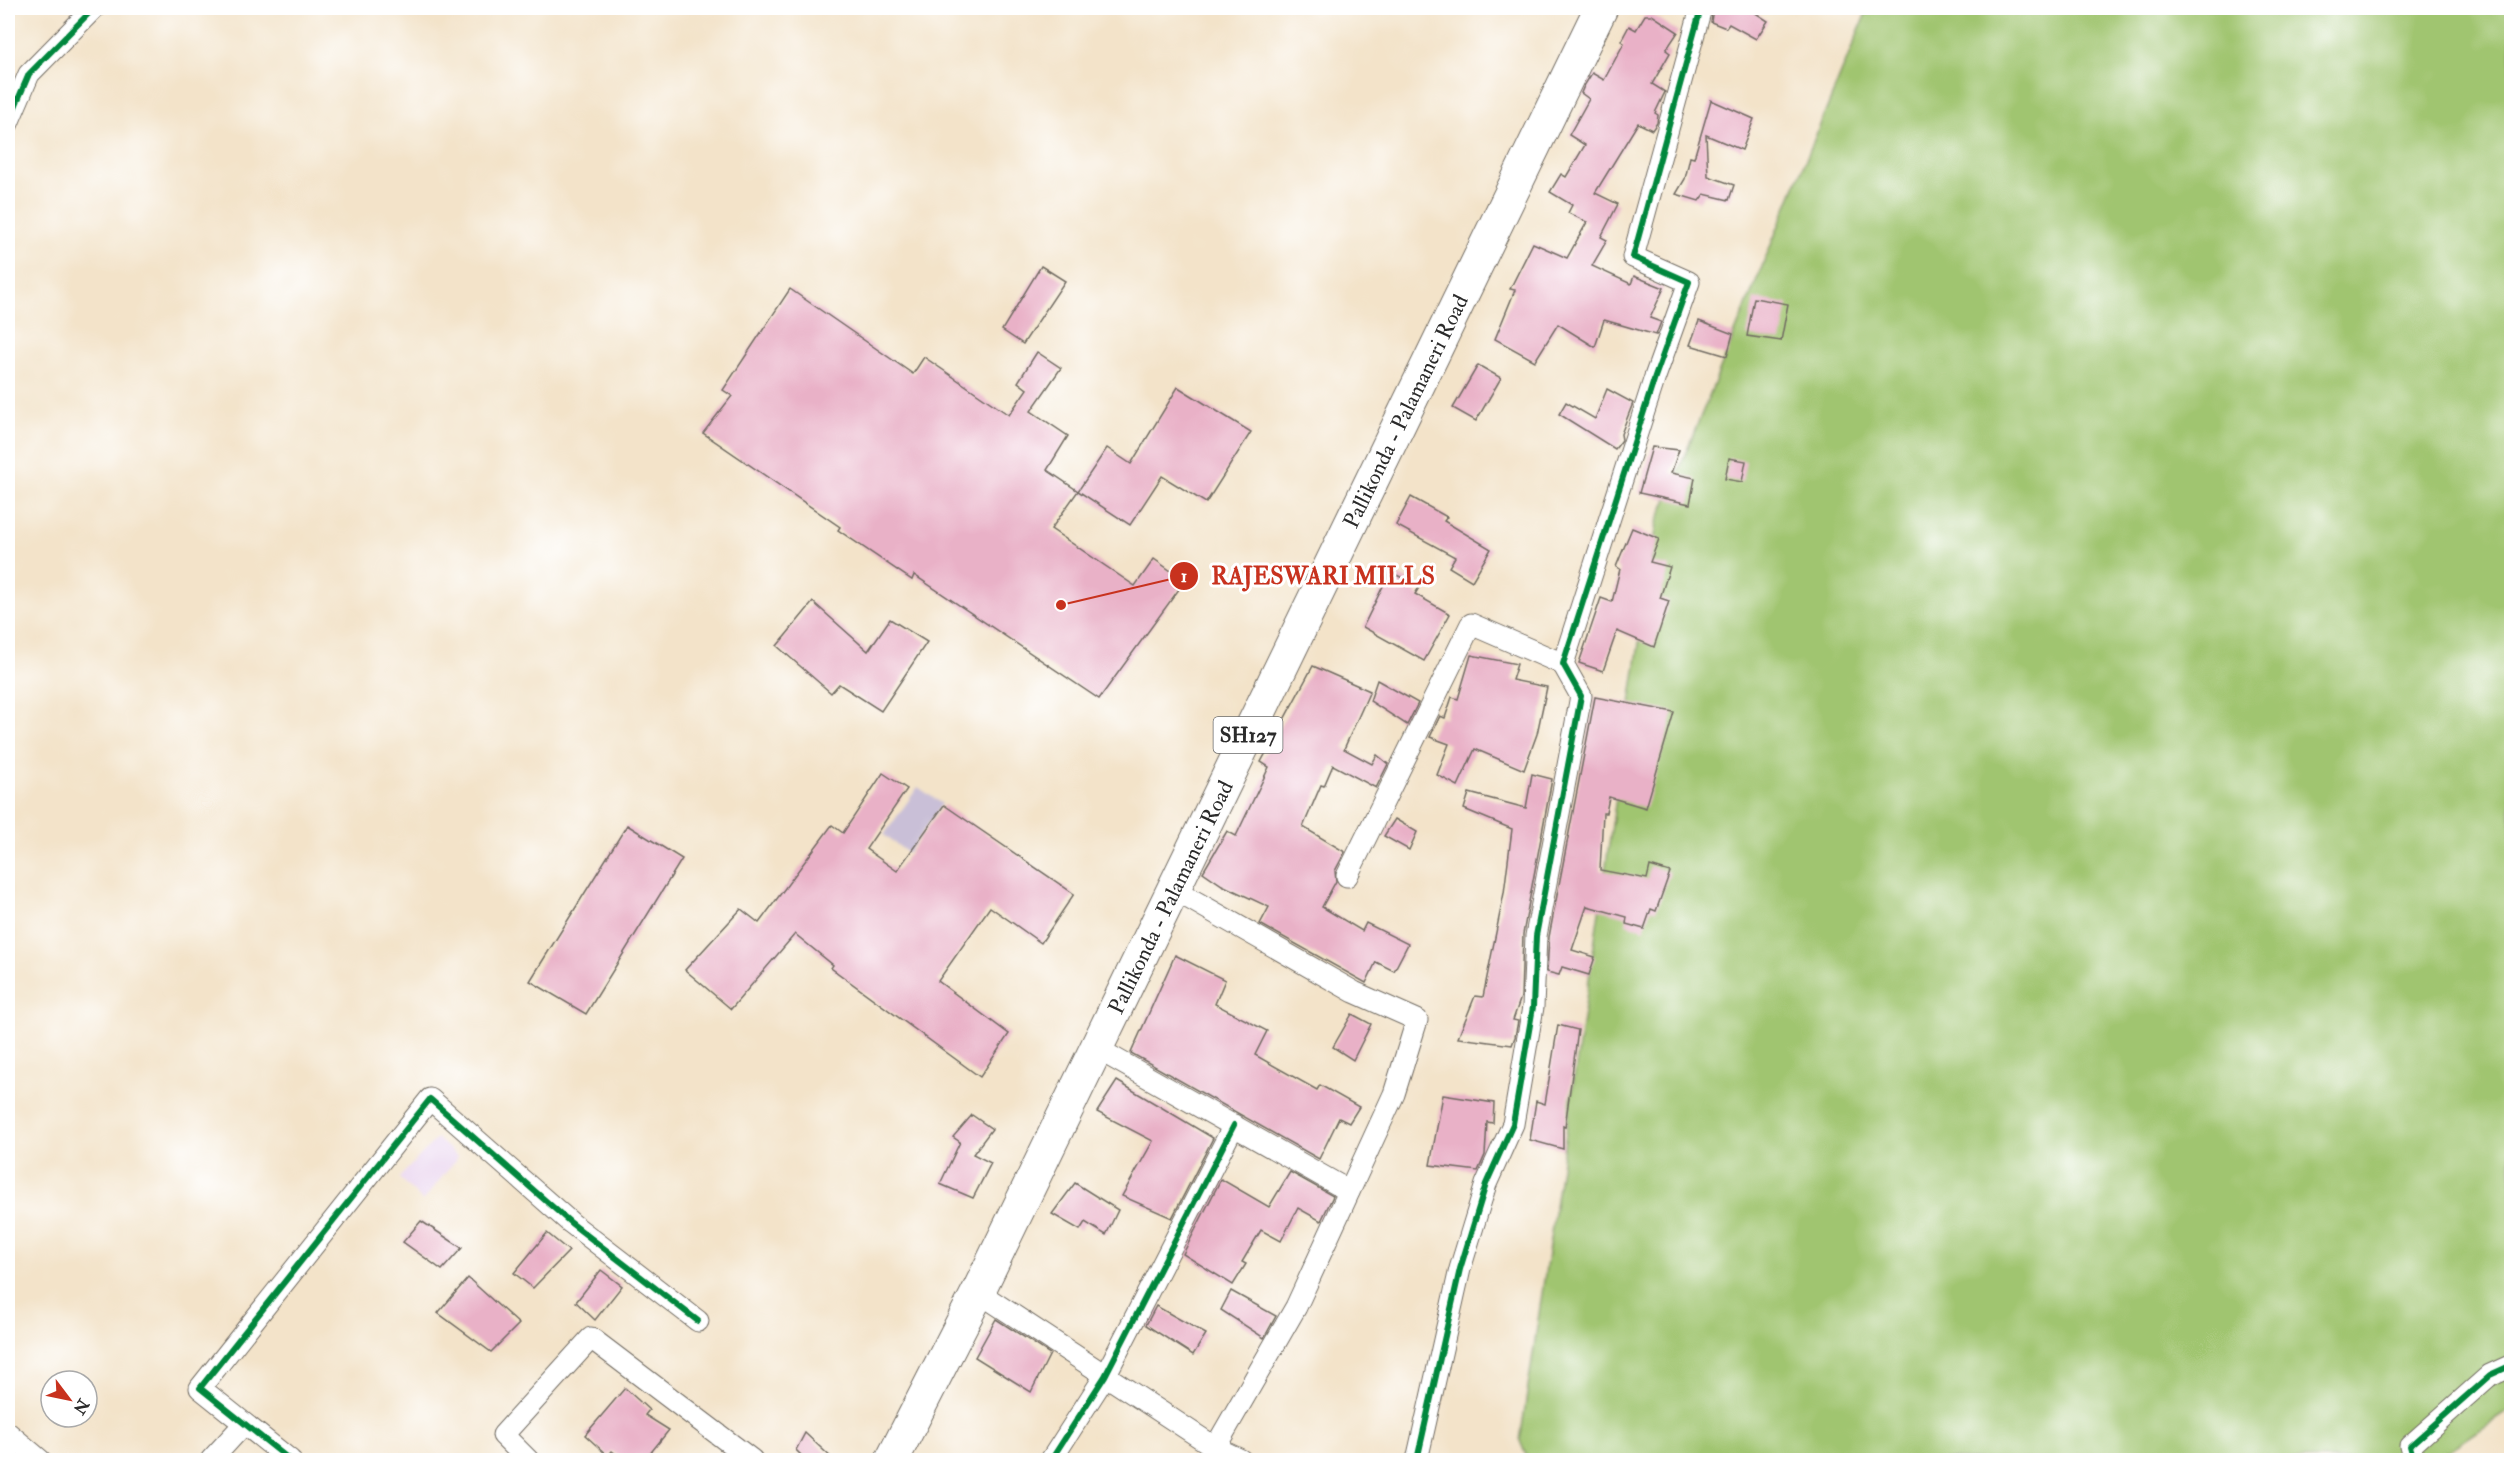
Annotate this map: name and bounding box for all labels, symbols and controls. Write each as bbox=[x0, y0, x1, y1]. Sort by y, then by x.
street label: Pallikonda - Palamaneri Road bbox=[1337, 290, 1475, 533]
callout: RAJESWARI MILLS bbox=[1169, 555, 1446, 597]
text: RAJESWARI MILLS bbox=[1211, 561, 1435, 592]
text: 1 bbox=[1181, 565, 1187, 588]
road number: SH127 bbox=[1214, 717, 1282, 753]
street label: Pallikonda - Palamaneri Road bbox=[1102, 776, 1240, 1019]
north arrow bbox=[39, 1369, 99, 1429]
text: N bbox=[68, 1394, 94, 1418]

